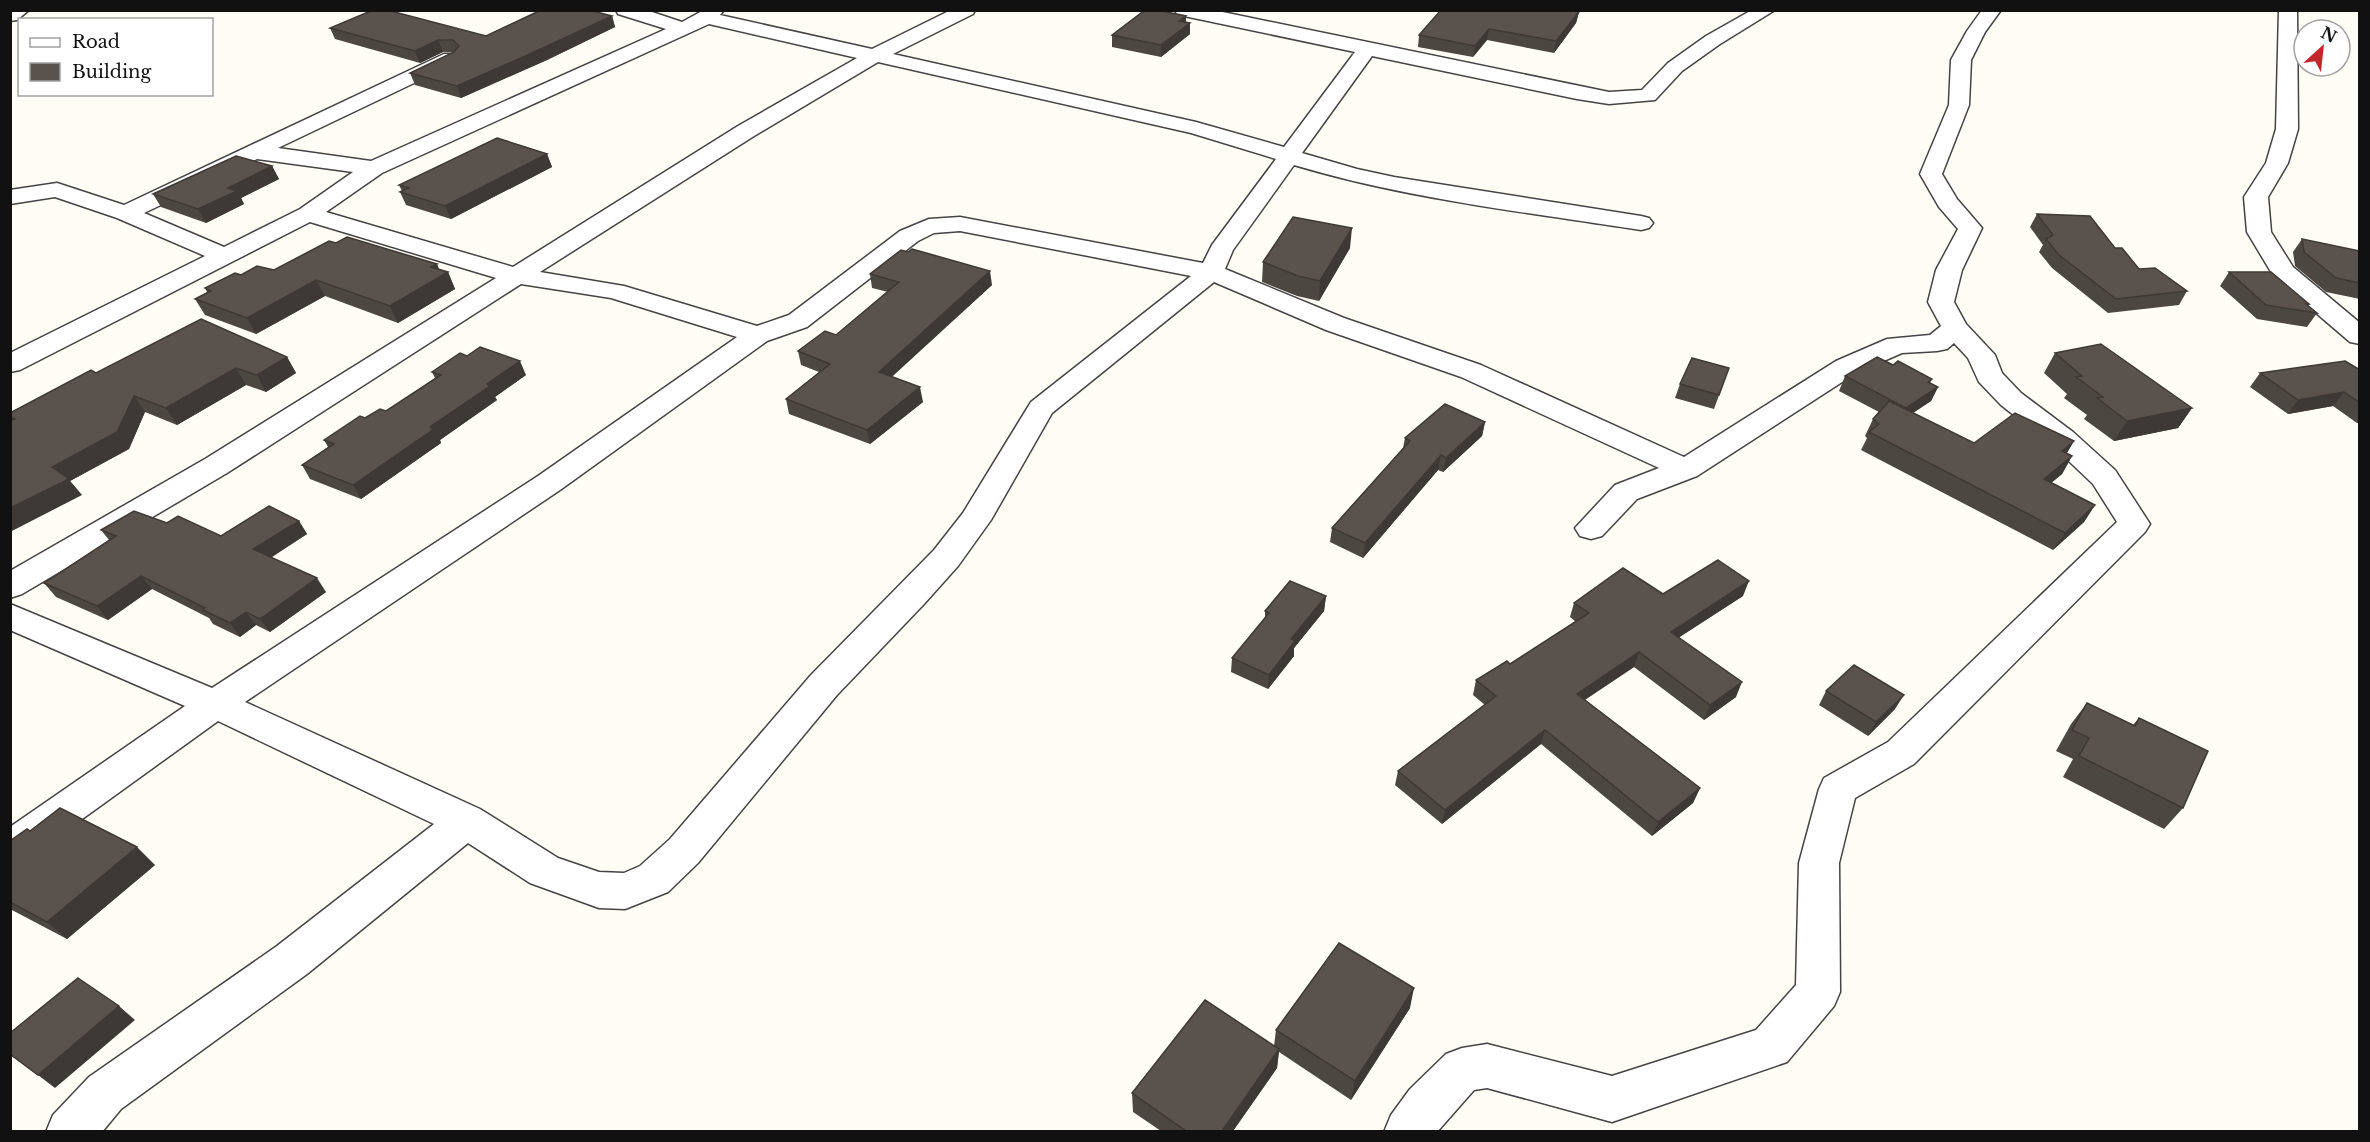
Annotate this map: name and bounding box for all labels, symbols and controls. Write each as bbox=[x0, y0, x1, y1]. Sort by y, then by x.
legend bbox=[18, 18, 213, 96]
north arrow bbox=[2292, 18, 2352, 78]
text: N bbox=[2318, 22, 2340, 47]
text: Road bbox=[72, 31, 120, 53]
text: Building bbox=[72, 61, 151, 83]

